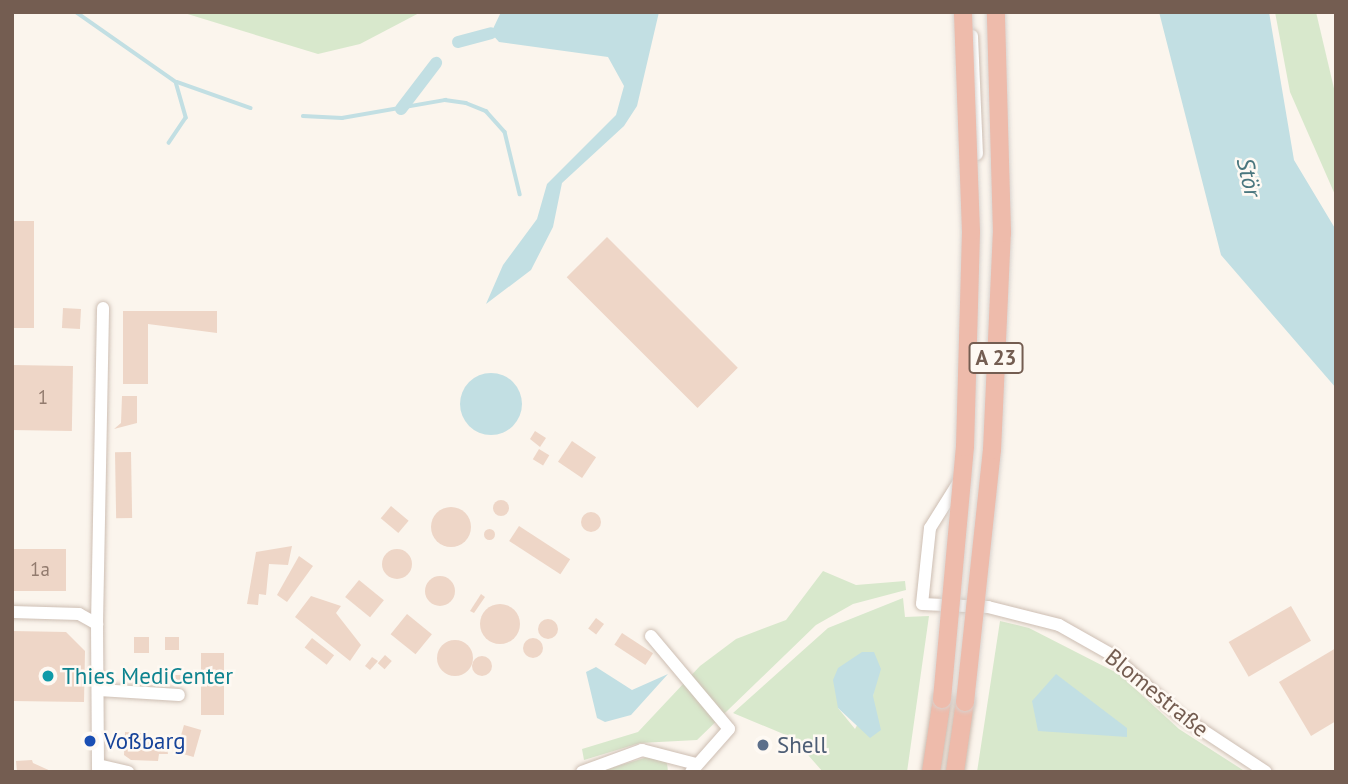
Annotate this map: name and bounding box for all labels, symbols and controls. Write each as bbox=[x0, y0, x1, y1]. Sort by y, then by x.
water label: Stör bbox=[1231, 155, 1267, 199]
road number: A 23 bbox=[968, 340, 1024, 376]
house number: 1 bbox=[38, 387, 48, 409]
house number: 1a bbox=[30, 559, 50, 581]
street label: Blomestraße bbox=[1100, 643, 1214, 743]
place label: Thies MediCenter bbox=[62, 662, 233, 690]
marker: Thies MediCenter bbox=[40, 668, 56, 684]
place label: Voßbarg bbox=[104, 727, 186, 755]
place label: Shell bbox=[777, 731, 827, 759]
marker: Voßbarg bbox=[82, 733, 98, 749]
marker: Shell bbox=[755, 737, 771, 753]

